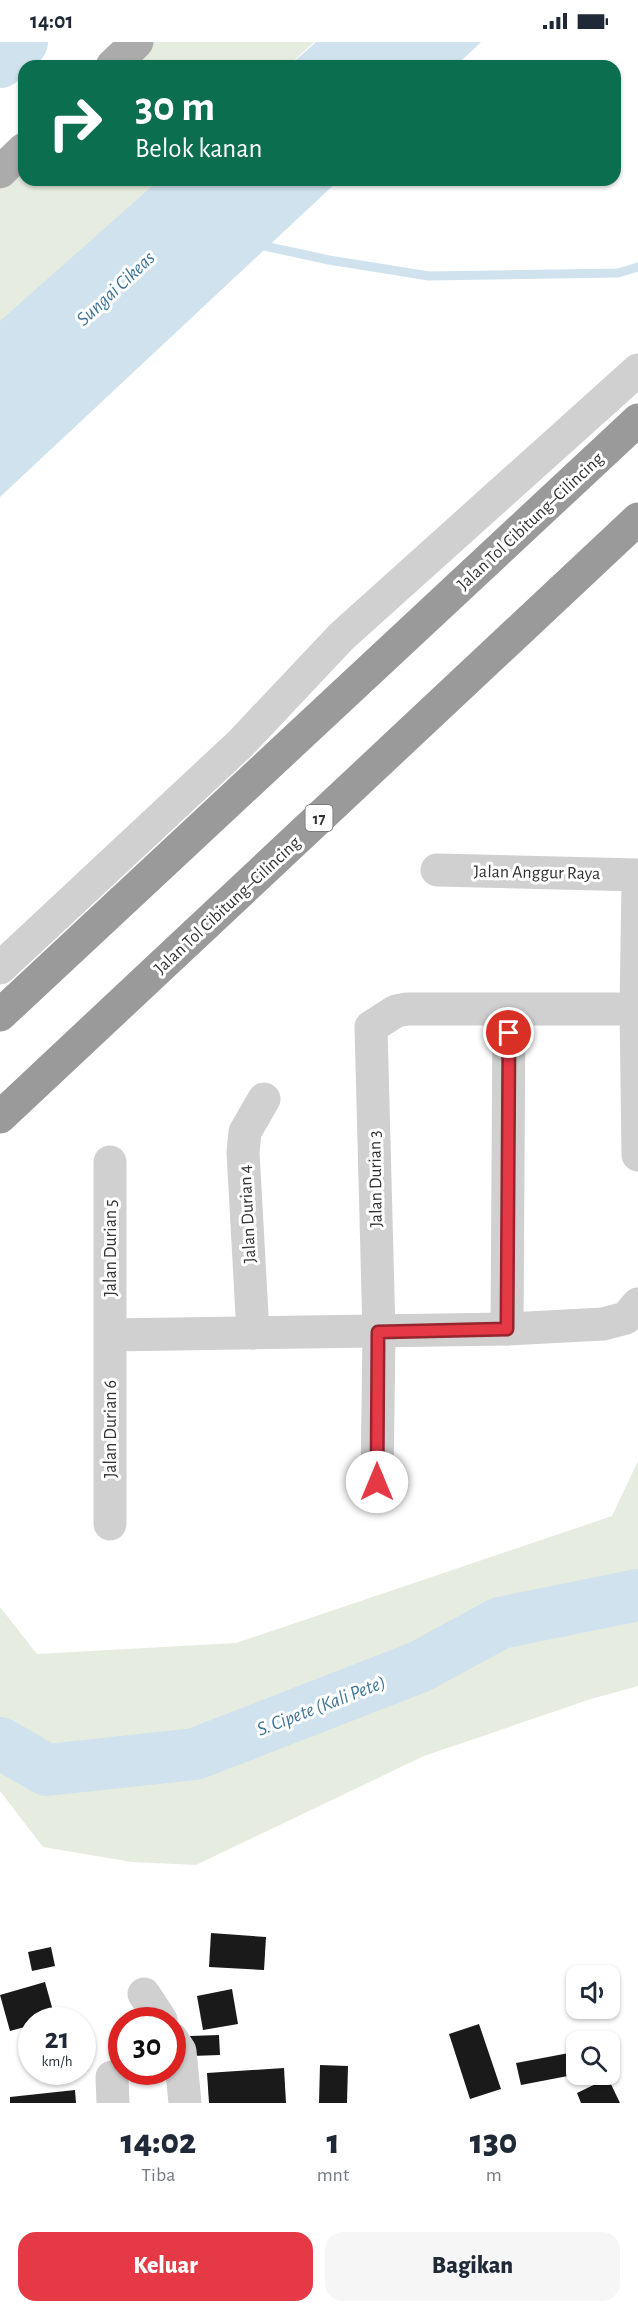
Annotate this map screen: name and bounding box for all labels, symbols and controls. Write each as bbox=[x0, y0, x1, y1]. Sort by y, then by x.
text: 14:01 bbox=[30, 10, 73, 32]
icon: right bbox=[36, 84, 114, 162]
text: 30 m bbox=[135, 86, 215, 128]
text: Belok kanan bbox=[135, 135, 262, 162]
water label: Sungai Cikeas bbox=[73, 247, 159, 330]
street label: Jalan Tol Cibitung–Cilincing bbox=[454, 449, 607, 594]
road number: 17 bbox=[306, 805, 332, 831]
street label: Jalan Tol Cibitung–Cilincing bbox=[151, 833, 304, 978]
street label: Jalan Anggur Raya bbox=[474, 863, 600, 883]
pin bbox=[483, 1007, 534, 1058]
icon: arrive bbox=[492, 1016, 525, 1049]
street label: Jalan Durian 3 bbox=[366, 1130, 386, 1228]
street label: Jalan Durian 4 bbox=[236, 1164, 260, 1263]
street label: Jalan Durian 5 bbox=[102, 1199, 120, 1297]
street label: Jalan Durian 6 bbox=[102, 1380, 120, 1478]
position arrow bbox=[345, 1450, 409, 1514]
water label: S. Cipete (Kali Pete) bbox=[254, 1672, 388, 1740]
map controls bbox=[566, 1965, 620, 2085]
button: sound bbox=[566, 1965, 620, 2019]
speed limit sign: 30 bbox=[108, 2007, 186, 2085]
text: 21 bbox=[45, 2024, 69, 2054]
button: search bbox=[566, 2031, 620, 2085]
text: km/h bbox=[42, 2054, 72, 2069]
text: 14:02 bbox=[120, 2124, 196, 2160]
text: 1 bbox=[326, 2124, 340, 2160]
text: 130 bbox=[470, 2124, 518, 2160]
text: Tiba bbox=[141, 2165, 175, 2185]
text: mnt bbox=[317, 2165, 349, 2185]
text: m bbox=[486, 2165, 502, 2185]
button: Keluar bbox=[18, 2232, 313, 2301]
button: Bagikan bbox=[325, 2232, 620, 2301]

